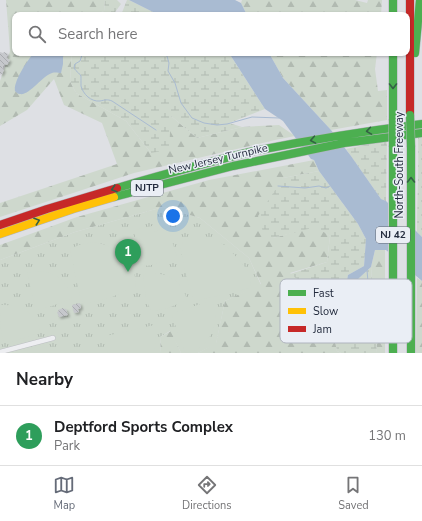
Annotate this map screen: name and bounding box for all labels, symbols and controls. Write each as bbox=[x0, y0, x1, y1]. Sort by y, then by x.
search box bbox=[12, 12, 410, 56]
icon: search bbox=[26, 23, 48, 45]
text: Search here bbox=[58, 24, 138, 44]
one-way arrow bbox=[389, 83, 397, 89]
street label: North-South Freeway bbox=[392, 111, 407, 219]
one-way arrow bbox=[366, 126, 373, 135]
one-way arrow bbox=[310, 136, 316, 144]
street label: New Jersey Turnpike bbox=[167, 140, 269, 178]
one-way arrow bbox=[407, 177, 415, 183]
road number: NJTP bbox=[131, 180, 163, 196]
one-way arrow bbox=[111, 184, 118, 193]
your location bbox=[163, 206, 183, 226]
one-way arrow bbox=[33, 218, 40, 226]
road number: NJ 42 bbox=[376, 227, 410, 243]
pin: 1 bbox=[115, 239, 141, 272]
legend bbox=[280, 279, 412, 343]
text: Fast bbox=[313, 286, 334, 301]
text: Slow bbox=[313, 304, 338, 319]
text: Jam bbox=[312, 322, 332, 337]
text: Nearby bbox=[16, 368, 73, 391]
text: Deptford Sports Complex bbox=[54, 417, 233, 437]
text: 1 bbox=[25, 427, 33, 445]
text: 130 m bbox=[368, 427, 406, 445]
text: Park bbox=[54, 437, 80, 455]
tab: Map bbox=[53, 474, 75, 513]
tab: Directions bbox=[182, 474, 232, 513]
tab: Saved bbox=[338, 474, 369, 513]

